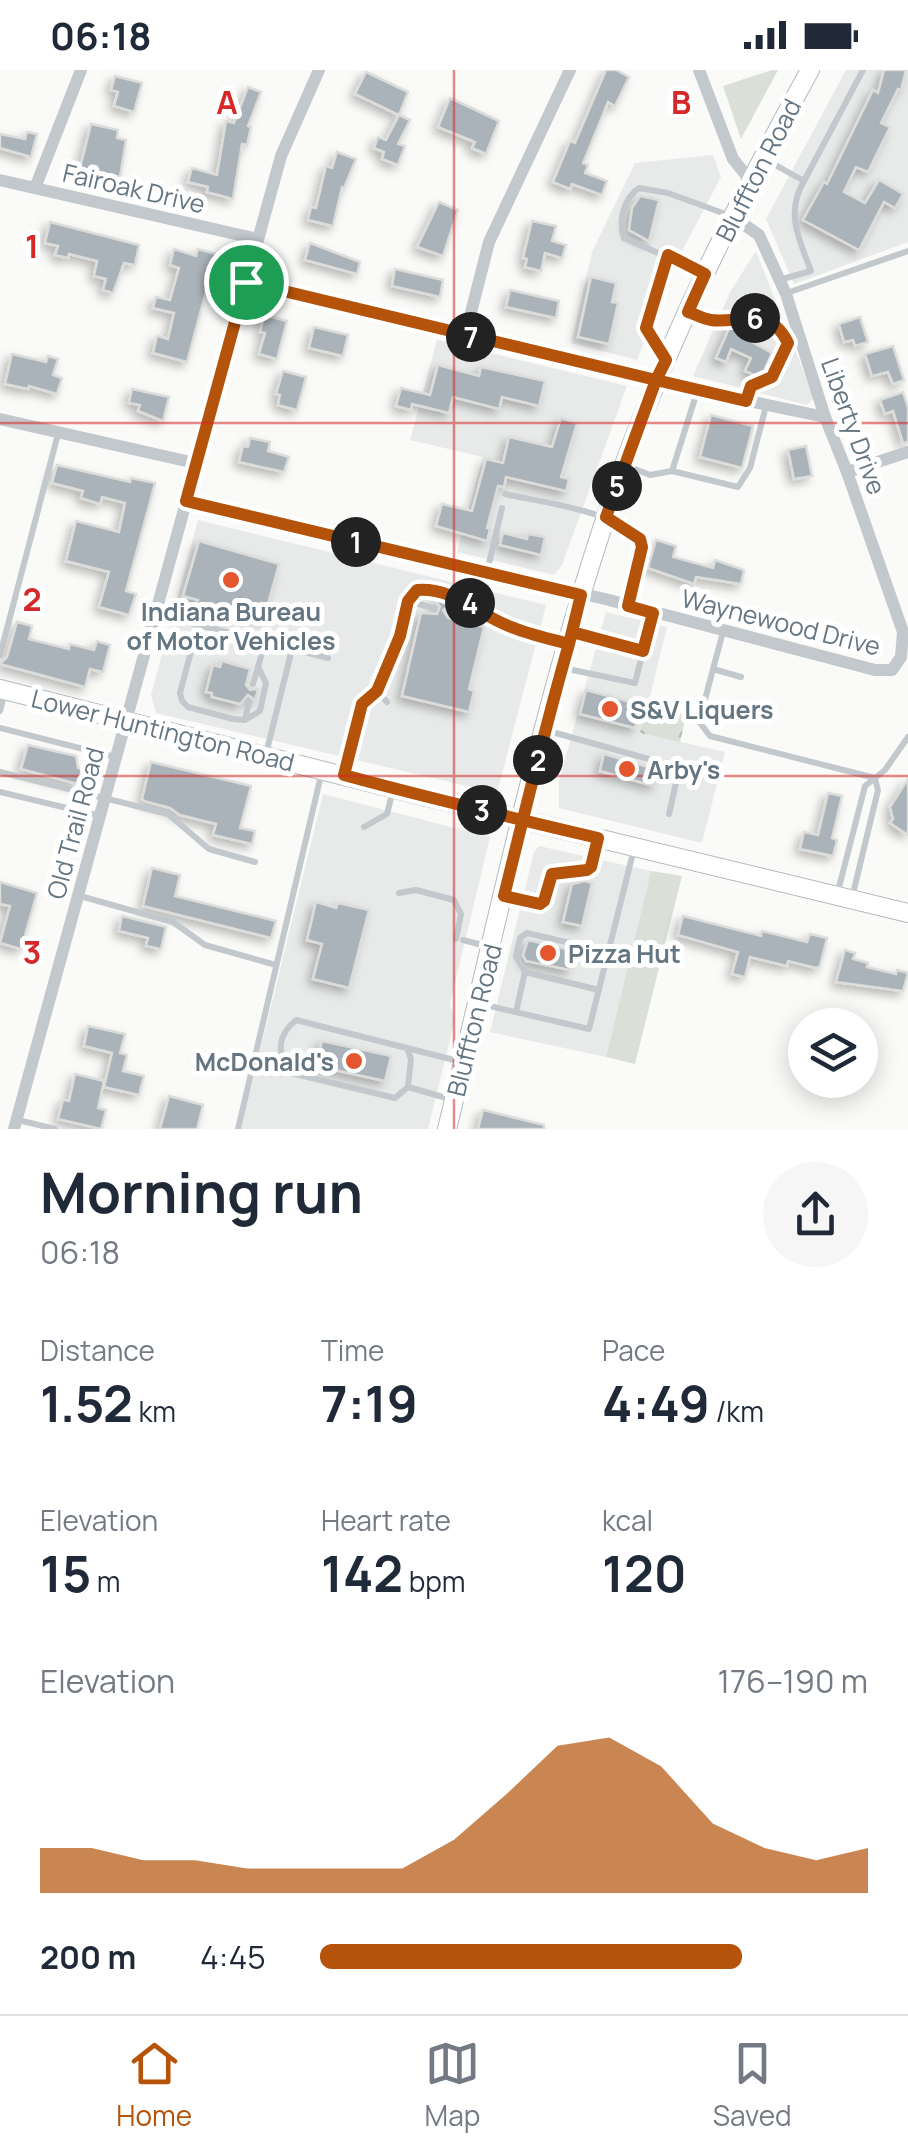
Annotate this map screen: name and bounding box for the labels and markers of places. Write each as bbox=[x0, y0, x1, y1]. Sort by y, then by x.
pin bbox=[204, 240, 289, 325]
pin: 6 bbox=[730, 293, 780, 343]
pin: 7 bbox=[446, 312, 496, 362]
pin: 5 bbox=[592, 461, 642, 511]
pin: 1 bbox=[331, 517, 381, 567]
marker: Indiana Bureau of Motor Vehicles bbox=[220, 569, 242, 591]
pin: 4 bbox=[445, 578, 495, 628]
place label: Indiana Bureau of Motor Vehicles bbox=[126, 594, 336, 658]
place label: S&V Liquers bbox=[630, 692, 774, 727]
marker: S&V Liquers bbox=[599, 698, 621, 720]
pin: 2 bbox=[513, 735, 563, 785]
place label: Arby's bbox=[647, 752, 720, 787]
marker: Arby's bbox=[616, 758, 638, 780]
pin: 3 bbox=[457, 785, 507, 835]
place label: Pizza Hut bbox=[568, 936, 681, 971]
marker: Pizza Hut bbox=[537, 942, 559, 964]
place label: McDonald's bbox=[195, 1044, 334, 1079]
marker: McDonald's bbox=[343, 1050, 365, 1072]

